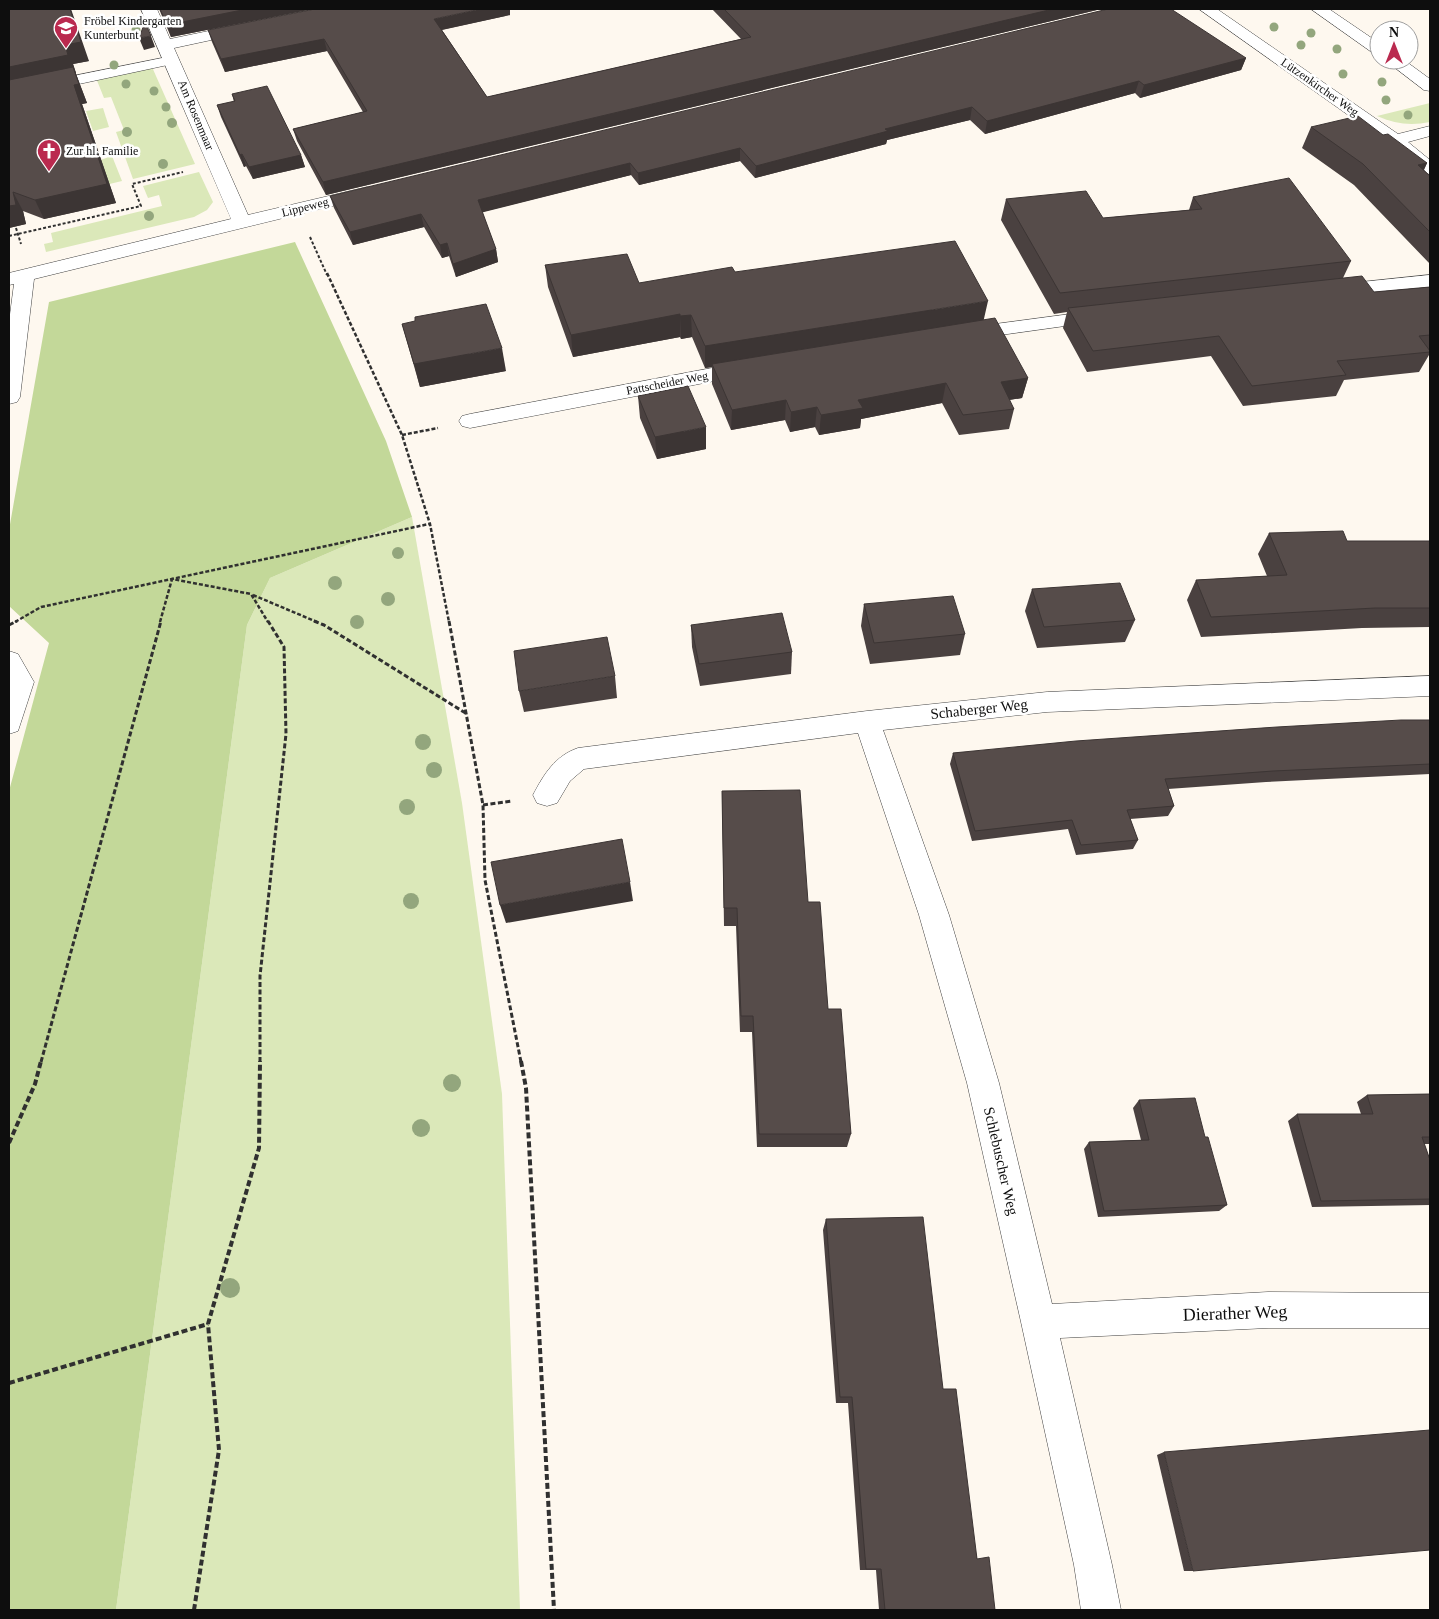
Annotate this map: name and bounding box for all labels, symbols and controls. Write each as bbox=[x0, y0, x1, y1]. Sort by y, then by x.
place label: Fröbel Kindergarten Kunterbunt bbox=[84, 14, 181, 42]
school or university icon: Fröbel Kindergarten Kunterbunt bbox=[53, 15, 79, 49]
north arrow bbox=[1369, 20, 1419, 70]
text: N bbox=[1389, 25, 1399, 40]
street label: Lützenkircher Weg bbox=[1278, 55, 1362, 119]
street label: Am Rosenmaar bbox=[175, 78, 217, 152]
church icon: Zur hl. Familie bbox=[36, 138, 62, 172]
place label: Zur hl. Familie bbox=[66, 144, 138, 158]
street label: Lippeweg bbox=[280, 194, 330, 220]
street label: Pattscheider Weg bbox=[625, 368, 709, 398]
street label: Schaberger Weg bbox=[930, 696, 1029, 722]
street label: Schlebuscher Weg bbox=[981, 1105, 1021, 1217]
street label: Dierather Weg bbox=[1182, 1301, 1288, 1325]

